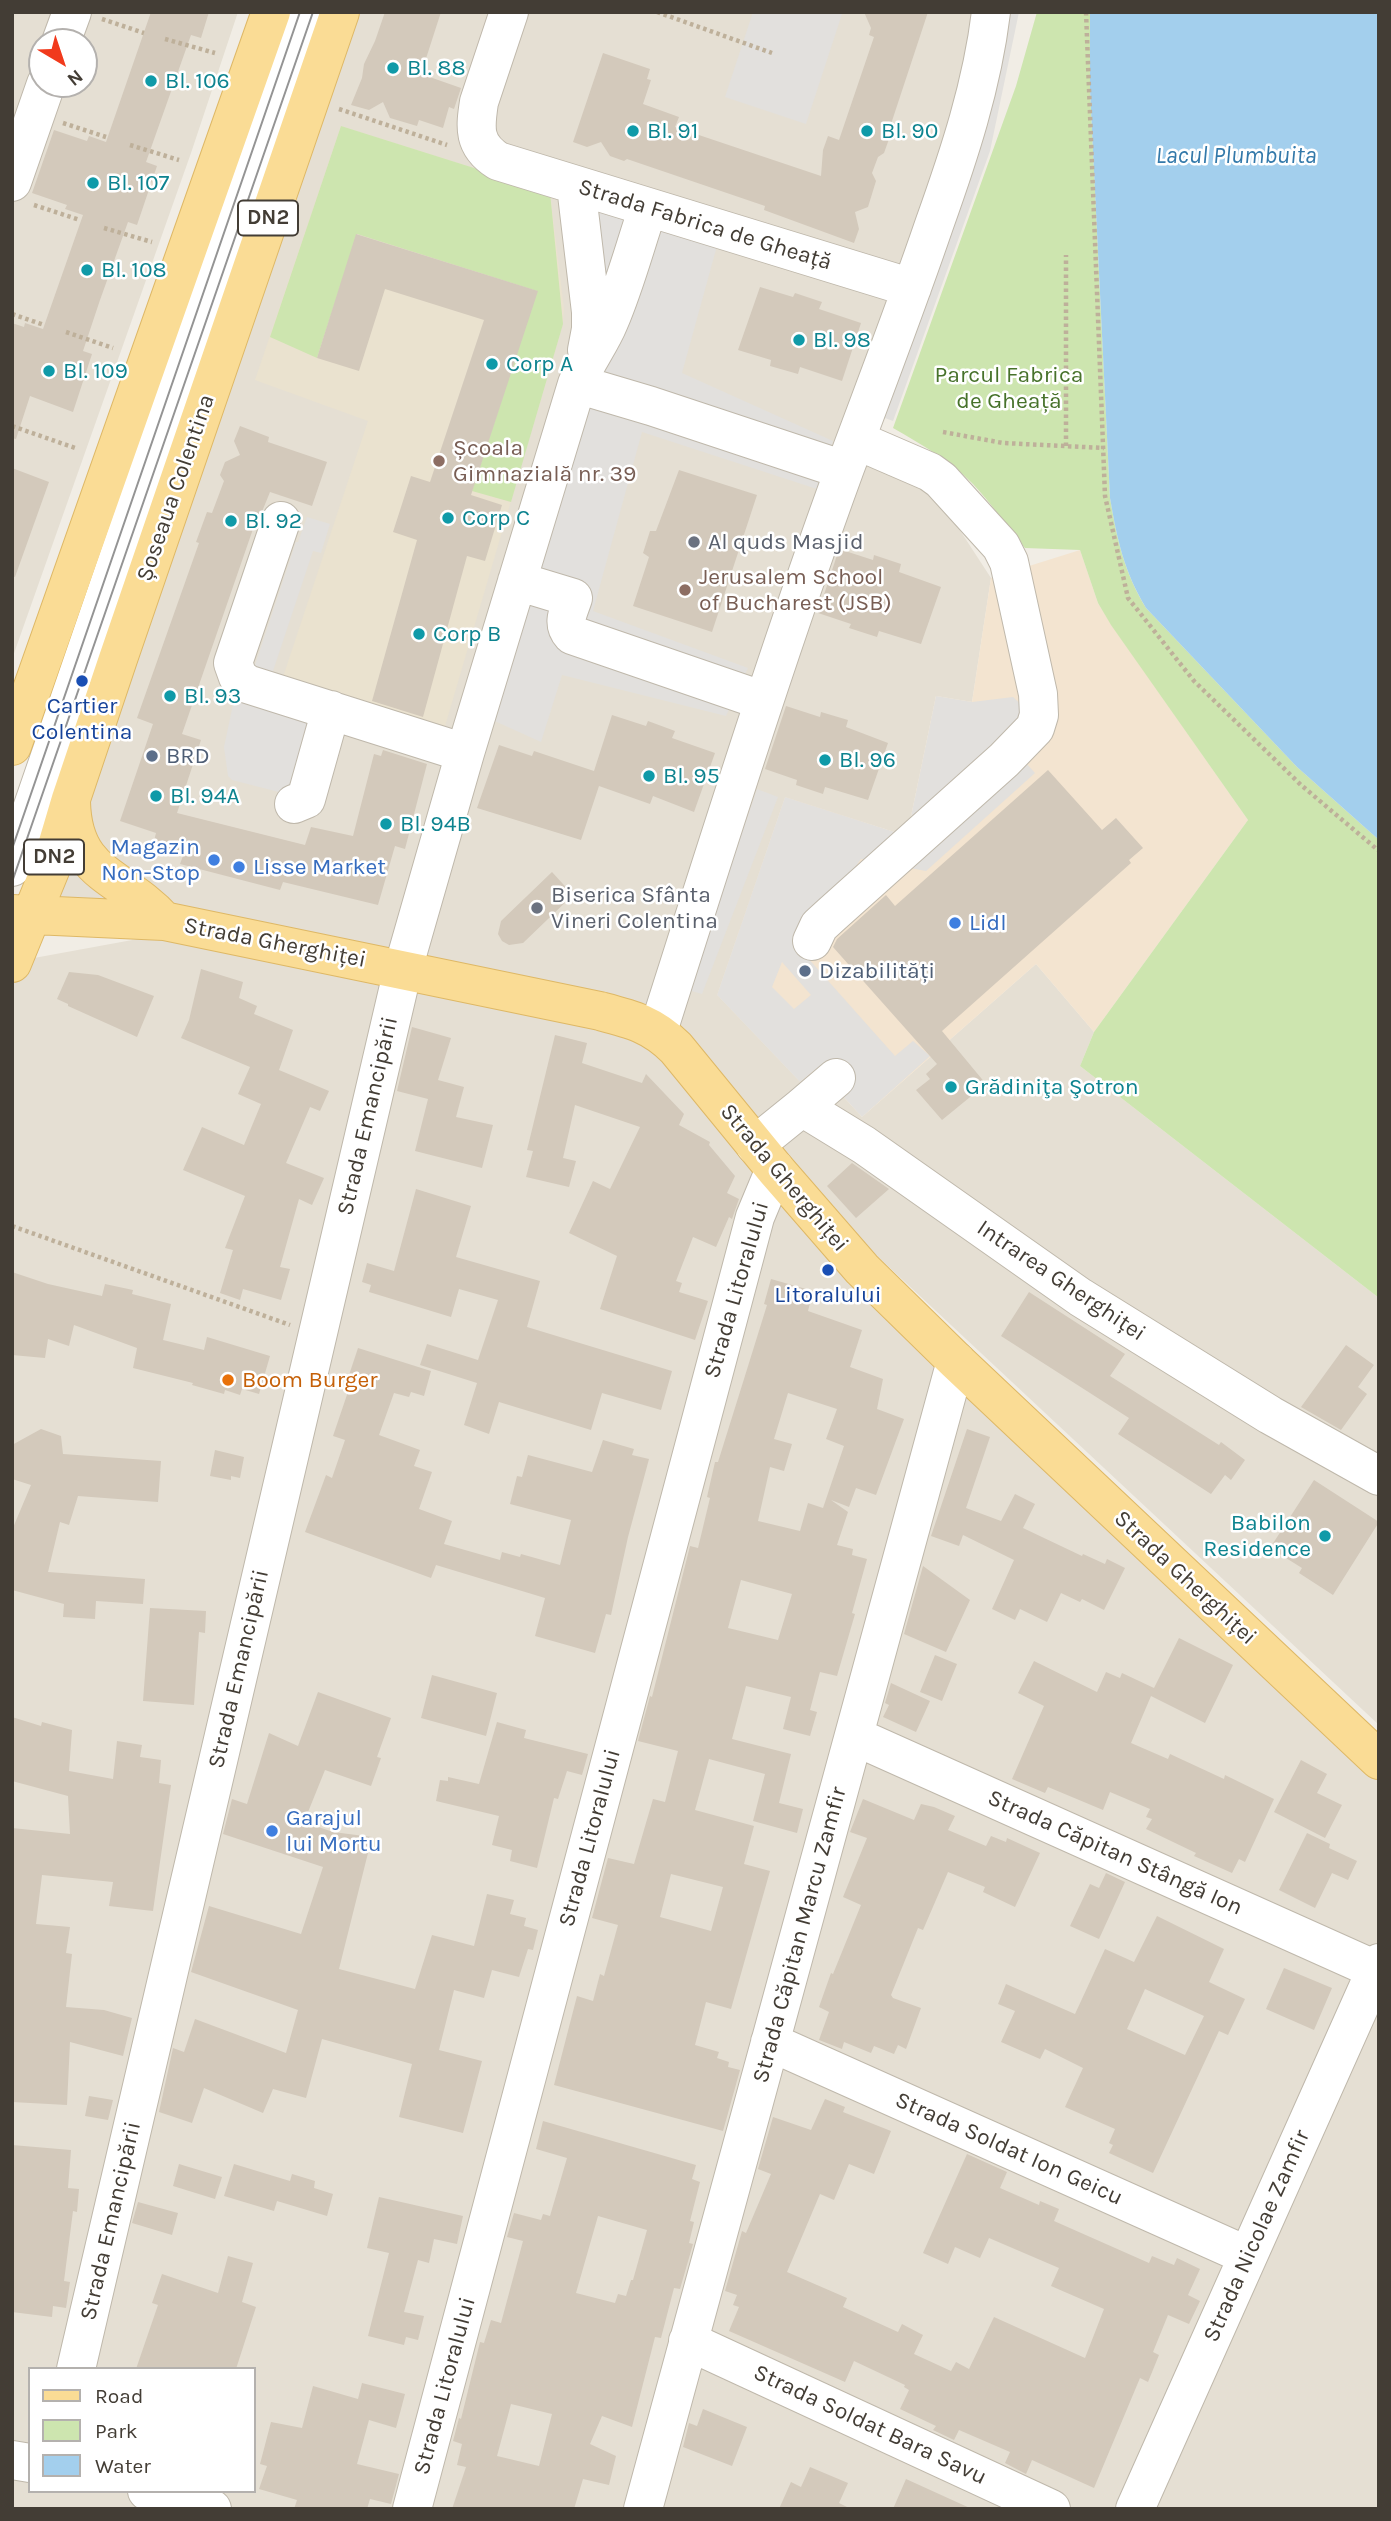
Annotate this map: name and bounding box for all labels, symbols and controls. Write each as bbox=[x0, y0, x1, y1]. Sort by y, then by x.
north arrow bbox=[28, 28, 98, 98]
place label: Bl. 88 bbox=[407, 54, 466, 82]
marker: Bl. 88 bbox=[385, 60, 401, 76]
text: N bbox=[63, 65, 87, 91]
place label: Bl. 106 bbox=[165, 67, 230, 95]
marker: Bl. 106 bbox=[143, 73, 159, 89]
place label: Bl. 91 bbox=[647, 117, 698, 145]
place label: Bl. 90 bbox=[881, 117, 938, 145]
marker: Bl. 91 bbox=[625, 123, 641, 139]
marker: Bl. 90 bbox=[859, 123, 875, 139]
water label: Lacul Plumbuita bbox=[1155, 142, 1317, 170]
place label: Bl. 107 bbox=[107, 169, 169, 197]
street label: Strada Fabrica de Gheață bbox=[575, 173, 835, 277]
marker: Bl. 107 bbox=[85, 175, 101, 191]
road number: DN2 bbox=[238, 200, 298, 235]
place label: Bl. 108 bbox=[101, 256, 167, 284]
marker: Bl. 108 bbox=[79, 262, 95, 278]
place label: Bl. 98 bbox=[813, 326, 871, 354]
marker: Bl. 98 bbox=[791, 332, 807, 348]
place label: Corp A bbox=[506, 350, 573, 378]
marker: Corp A bbox=[484, 356, 500, 372]
place label: Bl. 109 bbox=[63, 357, 128, 385]
park label: Parcul Fabrica de Gheață bbox=[935, 361, 1083, 415]
marker: Bl. 109 bbox=[41, 363, 57, 379]
street label: Șoseaua Colentina bbox=[131, 391, 221, 585]
place label: Școala Gimnazială nr. 39 bbox=[453, 434, 636, 488]
marker: Școala Gimnazială nr. 39 bbox=[431, 453, 447, 469]
place label: Corp C bbox=[462, 504, 530, 532]
place label: Bl. 92 bbox=[245, 507, 302, 535]
marker: Corp C bbox=[440, 510, 456, 526]
marker: Bl. 92 bbox=[223, 513, 239, 529]
place label: Al quds Masjid bbox=[708, 528, 864, 556]
marker: Al quds Masjid bbox=[686, 534, 702, 550]
place label: Jerusalem School of Bucharest (JSB) bbox=[699, 563, 892, 617]
marker: Jerusalem School of Bucharest (JSB) bbox=[677, 582, 693, 598]
place label: Corp B bbox=[433, 620, 501, 648]
marker: Corp B bbox=[411, 626, 427, 642]
marker: Cartier Colentina bbox=[74, 673, 90, 689]
place label: Bl. 93 bbox=[184, 682, 241, 710]
marker: Bl. 93 bbox=[162, 688, 178, 704]
place label: Cartier Colentina bbox=[32, 692, 132, 746]
place label: BRD bbox=[166, 742, 210, 770]
place label: Bl. 96 bbox=[839, 746, 896, 774]
marker: BRD bbox=[144, 748, 160, 764]
marker: Bl. 96 bbox=[817, 752, 833, 768]
place label: Bl. 95 bbox=[663, 762, 720, 790]
marker: Bl. 95 bbox=[641, 768, 657, 784]
place label: Bl. 94A bbox=[170, 782, 240, 810]
marker: Bl. 94A bbox=[148, 788, 164, 804]
place label: Bl. 94B bbox=[400, 810, 471, 838]
marker: Bl. 94B bbox=[378, 816, 394, 832]
place label: Magazin Non-Stop bbox=[101, 833, 200, 887]
road number: DN2 bbox=[24, 840, 84, 874]
marker: Magazin Non-Stop bbox=[206, 852, 222, 868]
place label: Lisse Market bbox=[253, 853, 386, 881]
marker: Lisse Market bbox=[231, 859, 247, 875]
place label: Biserica Sfânta Vineri Colentina bbox=[551, 881, 718, 935]
marker: Biserica Sfânta Vineri Colentina bbox=[529, 900, 545, 916]
place label: Lidl bbox=[969, 909, 1007, 937]
street label: Strada Gherghiței bbox=[182, 912, 368, 974]
marker: Lidl bbox=[947, 915, 963, 931]
place label: Dizabilități bbox=[819, 957, 935, 985]
marker: Dizabilități bbox=[797, 963, 813, 979]
street label: Strada Emancipării bbox=[332, 1014, 404, 1218]
place label: Grădiniţa Şotron bbox=[965, 1073, 1139, 1101]
marker: Grădiniţa Şotron bbox=[943, 1079, 959, 1095]
street label: Strada Gherghiței bbox=[714, 1098, 854, 1258]
street label: Strada Litoralului bbox=[699, 1198, 775, 1382]
street label: Intrarea Gherghiței bbox=[971, 1214, 1151, 1348]
marker: Litoralului bbox=[820, 1262, 836, 1278]
place label: Litoralului bbox=[774, 1281, 882, 1309]
place label: Boom Burger bbox=[242, 1366, 378, 1394]
marker: Boom Burger bbox=[220, 1372, 236, 1388]
street label: Strada Gherghiței bbox=[1108, 1505, 1262, 1651]
place label: Babilon Residence bbox=[1203, 1509, 1311, 1563]
marker: Babilon Residence bbox=[1317, 1528, 1333, 1544]
street label: Strada Emancipării bbox=[203, 1567, 275, 1771]
street label: Strada Litoralului bbox=[553, 1746, 627, 1930]
street label: Strada Căpitan Marcu Zamfir bbox=[747, 1784, 853, 2086]
street label: Strada Căpitan Stângă Ion bbox=[983, 1784, 1247, 1922]
place label: Garajul lui Mortu bbox=[286, 1804, 382, 1858]
marker: Garajul lui Mortu bbox=[264, 1823, 280, 1839]
street label: Strada Soldat Ion Geicu bbox=[891, 2086, 1127, 2212]
street label: Strada Emancipării bbox=[75, 2119, 147, 2323]
street label: Strada Nicolae Zamfir bbox=[1198, 2126, 1316, 2346]
street label: Strada Litoralului bbox=[408, 2294, 482, 2478]
street label: Strada Soldat Bara Savu bbox=[749, 2359, 991, 2491]
legend bbox=[28, 2367, 256, 2493]
text: Road bbox=[95, 2384, 143, 2408]
text: Park bbox=[95, 2419, 138, 2443]
text: Water bbox=[95, 2454, 151, 2478]

